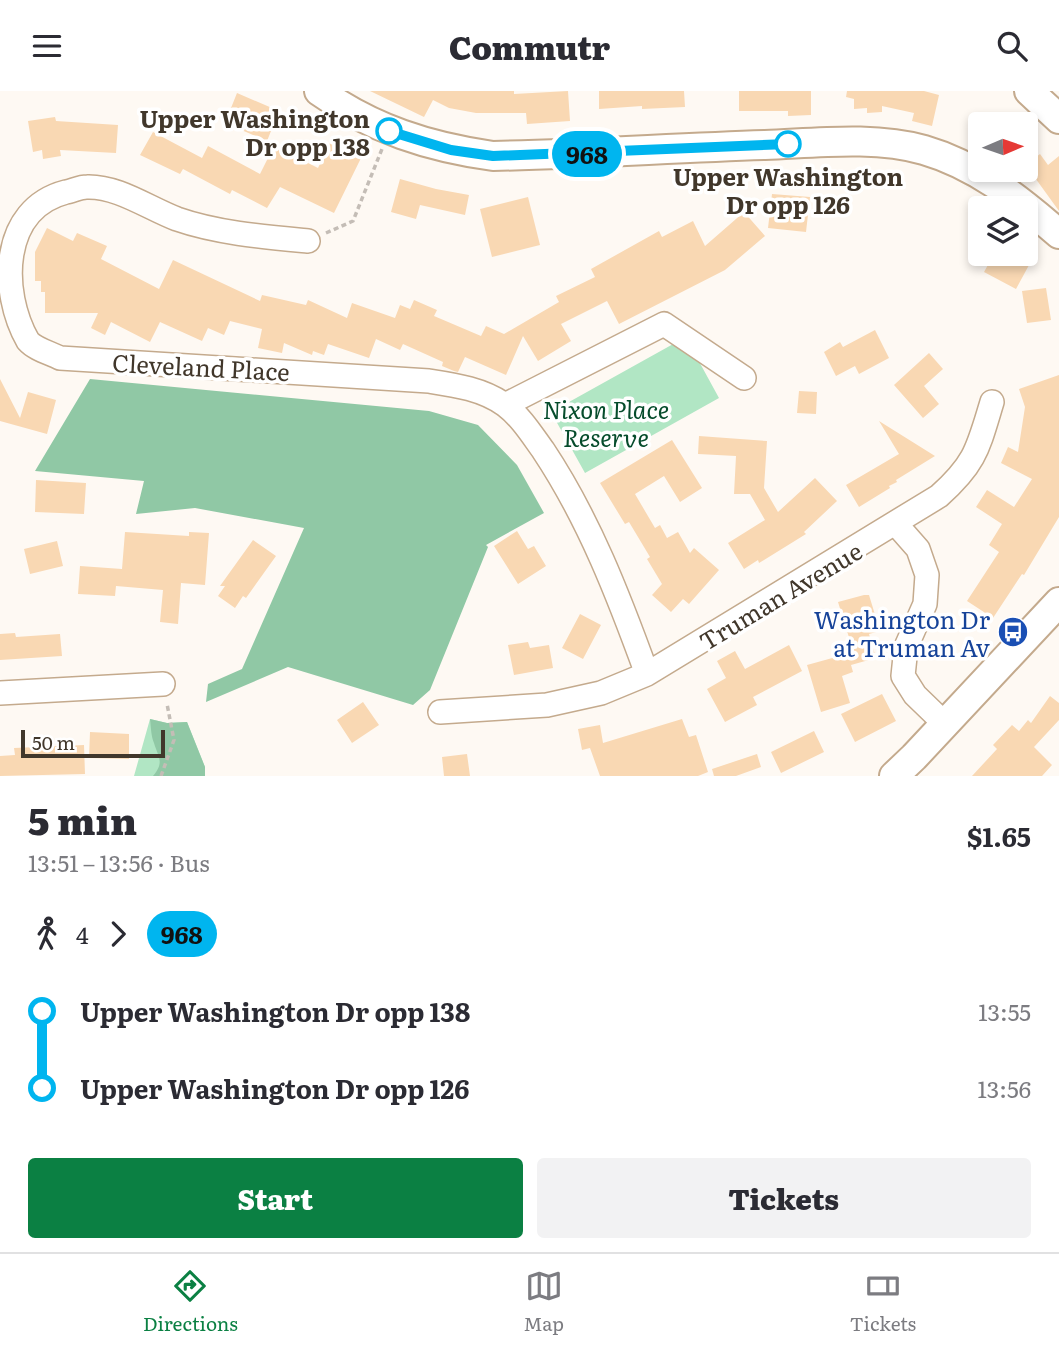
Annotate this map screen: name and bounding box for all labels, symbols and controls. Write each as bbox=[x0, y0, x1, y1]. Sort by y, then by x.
text: Commutr bbox=[449, 22, 610, 70]
icon: menu bbox=[28, 27, 66, 65]
icon: search bbox=[993, 27, 1031, 65]
place label: Upper Washington Dr opp 138 bbox=[140, 100, 370, 163]
north arrow bbox=[968, 112, 1038, 182]
map controls bbox=[968, 112, 1038, 266]
marker: Upper Washington Dr opp 138 bbox=[376, 118, 402, 144]
line badge: 968 bbox=[547, 131, 627, 177]
marker: Upper Washington Dr opp 126 bbox=[775, 131, 801, 157]
text: 968 bbox=[566, 136, 608, 171]
place label: Upper Washington Dr opp 126 bbox=[673, 158, 904, 221]
button: layers bbox=[968, 196, 1038, 266]
street label: Cleveland Place bbox=[111, 344, 291, 388]
park label: Nixon Place Reserve bbox=[543, 391, 669, 454]
street label: Truman Avenue bbox=[692, 532, 868, 658]
place label: Washington Dr at Truman Av bbox=[814, 601, 991, 664]
bus stop icon: Washington Dr at Truman Av bbox=[996, 615, 1030, 649]
scale bar bbox=[21, 727, 164, 759]
text: 50 m bbox=[32, 728, 75, 756]
text: 5 min bbox=[28, 790, 137, 847]
text: $1.65 bbox=[967, 816, 1031, 855]
text: 13:51 – 13:56 · Bus bbox=[28, 845, 210, 879]
icon: walk bbox=[28, 915, 66, 953]
icon: forward bbox=[99, 915, 137, 953]
text: 968 bbox=[161, 916, 203, 951]
text: 4 bbox=[76, 917, 89, 951]
text: Upper Washington Dr opp 138 bbox=[80, 991, 470, 1030]
text: 13:55 bbox=[978, 994, 1031, 1028]
text: Upper Washington Dr opp 126 bbox=[80, 1068, 470, 1107]
text: 13:56 bbox=[977, 1071, 1031, 1105]
button: Start bbox=[28, 1158, 523, 1238]
button: Tickets bbox=[537, 1158, 1031, 1238]
tab: Directions bbox=[143, 1267, 238, 1337]
tab: Map bbox=[524, 1267, 564, 1337]
tab: Tickets bbox=[850, 1267, 916, 1337]

